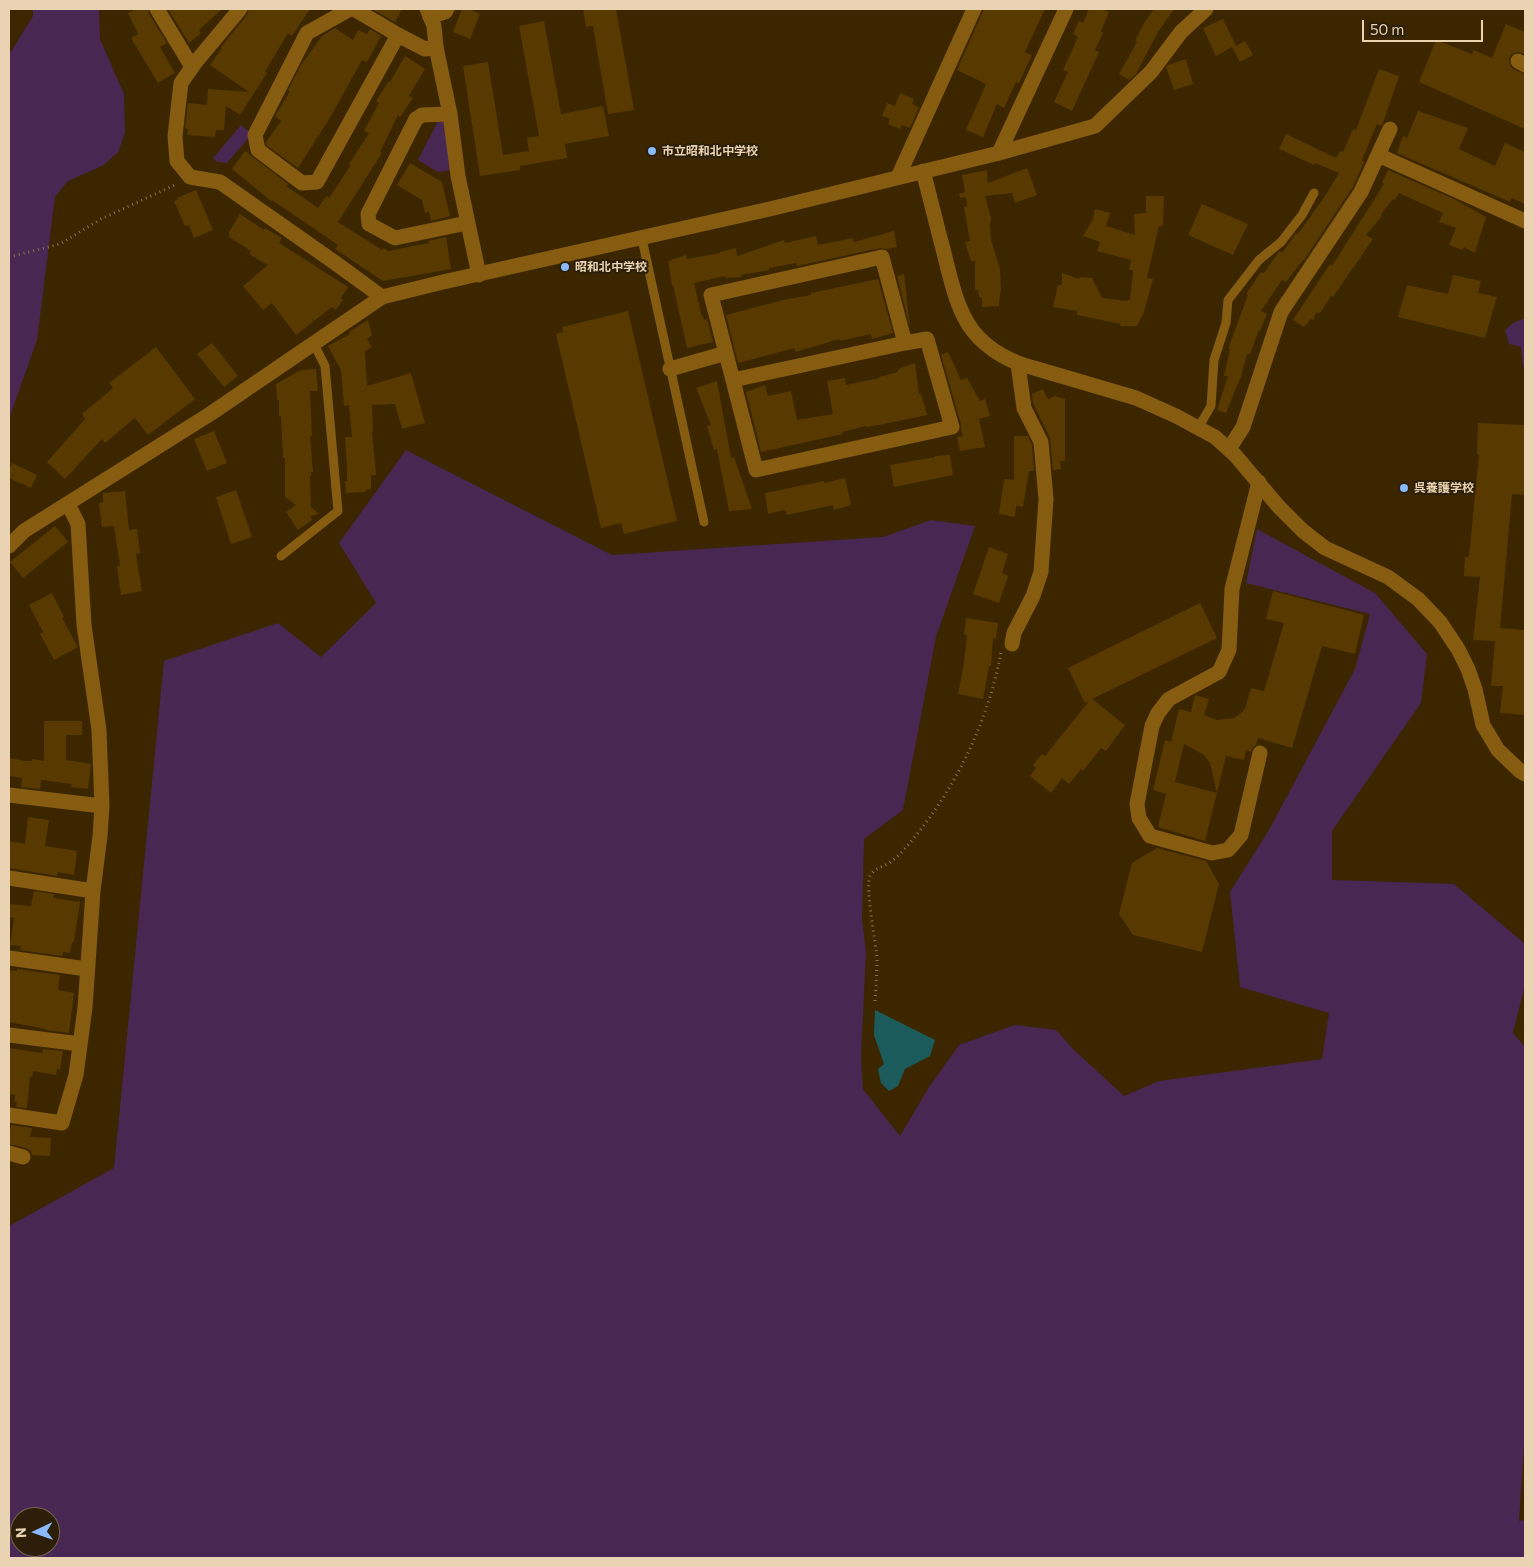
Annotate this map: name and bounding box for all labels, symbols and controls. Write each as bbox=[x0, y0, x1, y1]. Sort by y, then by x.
scale bar bbox=[1364, 10, 1485, 42]
text: 50 m bbox=[1370, 20, 1404, 38]
place label: 市立昭和北中学校 bbox=[662, 144, 758, 158]
marker: 市立昭和北中学校 bbox=[646, 145, 658, 157]
place label: 昭和北中学校 bbox=[575, 260, 647, 274]
marker: 昭和北中学校 bbox=[559, 261, 571, 273]
place label: 呉養護学校 bbox=[1414, 481, 1474, 495]
marker: 呉養護学校 bbox=[1398, 482, 1410, 494]
north arrow bbox=[10, 1507, 60, 1557]
text: N bbox=[12, 1527, 29, 1538]

